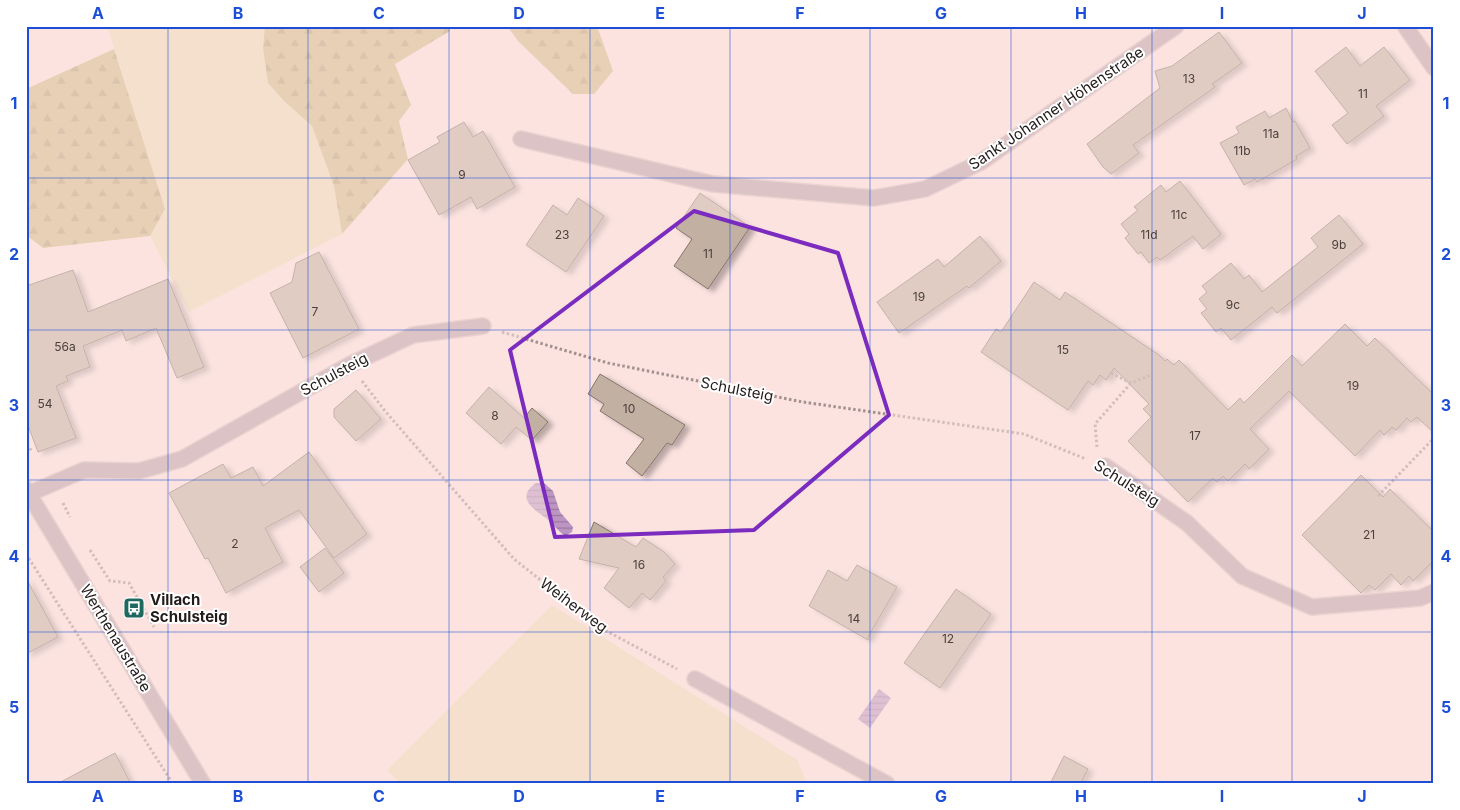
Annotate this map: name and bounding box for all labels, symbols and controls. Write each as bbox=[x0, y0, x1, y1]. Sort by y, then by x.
text: A bbox=[92, 3, 104, 23]
text: B bbox=[233, 3, 243, 23]
text: C bbox=[373, 3, 385, 23]
text: D bbox=[513, 3, 525, 23]
text: E bbox=[655, 3, 665, 23]
text: F bbox=[795, 3, 805, 23]
text: G bbox=[935, 3, 947, 23]
text: H bbox=[1075, 3, 1087, 23]
text: I bbox=[1220, 3, 1224, 23]
text: J bbox=[1357, 3, 1367, 23]
street label: Sankt Johanner Höhenstraße bbox=[965, 42, 1147, 174]
house number: 13 bbox=[1183, 71, 1195, 86]
house number: 11 bbox=[1358, 86, 1368, 101]
text: 1 bbox=[11, 93, 17, 113]
text: 1 bbox=[1443, 93, 1449, 113]
house number: 11a bbox=[1263, 126, 1279, 141]
house number: 11b bbox=[1233, 143, 1251, 158]
house number: 9 bbox=[458, 167, 466, 182]
house number: 11c bbox=[1171, 207, 1187, 222]
house number: 23 bbox=[555, 227, 569, 242]
house number: 11d bbox=[1140, 227, 1158, 242]
house number: 9b bbox=[1332, 237, 1346, 252]
text: 2 bbox=[9, 244, 19, 264]
text: 2 bbox=[1441, 244, 1451, 264]
house number: 11 bbox=[703, 246, 713, 261]
house number: 19 bbox=[913, 289, 925, 304]
house number: 9c bbox=[1226, 297, 1240, 312]
house number: 7 bbox=[312, 304, 319, 319]
house number: 56a bbox=[54, 339, 76, 354]
house number: 15 bbox=[1057, 342, 1069, 357]
street label: Schulsteig bbox=[297, 348, 371, 400]
street label: Schulsteig bbox=[699, 373, 775, 405]
house number: 19 bbox=[1347, 378, 1359, 393]
text: 3 bbox=[9, 395, 19, 415]
text: 3 bbox=[1441, 395, 1451, 415]
house number: 54 bbox=[37, 396, 53, 411]
house number: 10 bbox=[623, 401, 635, 416]
house number: 8 bbox=[491, 408, 499, 423]
house number: 17 bbox=[1189, 428, 1201, 443]
street label: Schulsteig bbox=[1091, 455, 1163, 511]
house number: 21 bbox=[1363, 527, 1375, 542]
house number: 2 bbox=[231, 536, 239, 551]
text: 4 bbox=[9, 546, 20, 566]
text: 4 bbox=[1441, 546, 1452, 566]
house number: 16 bbox=[633, 557, 645, 572]
street label: Weiherweg bbox=[536, 573, 612, 637]
street label: Werthenaustraße bbox=[76, 581, 156, 695]
place label: Villach Schulsteig bbox=[150, 590, 228, 626]
bus stop icon: Villach Schulsteig bbox=[122, 596, 146, 620]
house number: 14 bbox=[848, 611, 861, 626]
house number: 12 bbox=[942, 631, 954, 646]
text: 5 bbox=[9, 697, 19, 717]
text: 5 bbox=[1441, 697, 1451, 717]
text: A bbox=[92, 786, 104, 806]
text: B bbox=[233, 786, 243, 806]
text: C bbox=[373, 786, 385, 806]
text: D bbox=[513, 786, 525, 806]
text: E bbox=[655, 786, 665, 806]
text: F bbox=[795, 786, 805, 806]
text: G bbox=[935, 786, 947, 806]
text: H bbox=[1075, 786, 1087, 806]
text: I bbox=[1220, 786, 1224, 806]
text: J bbox=[1357, 786, 1367, 806]

